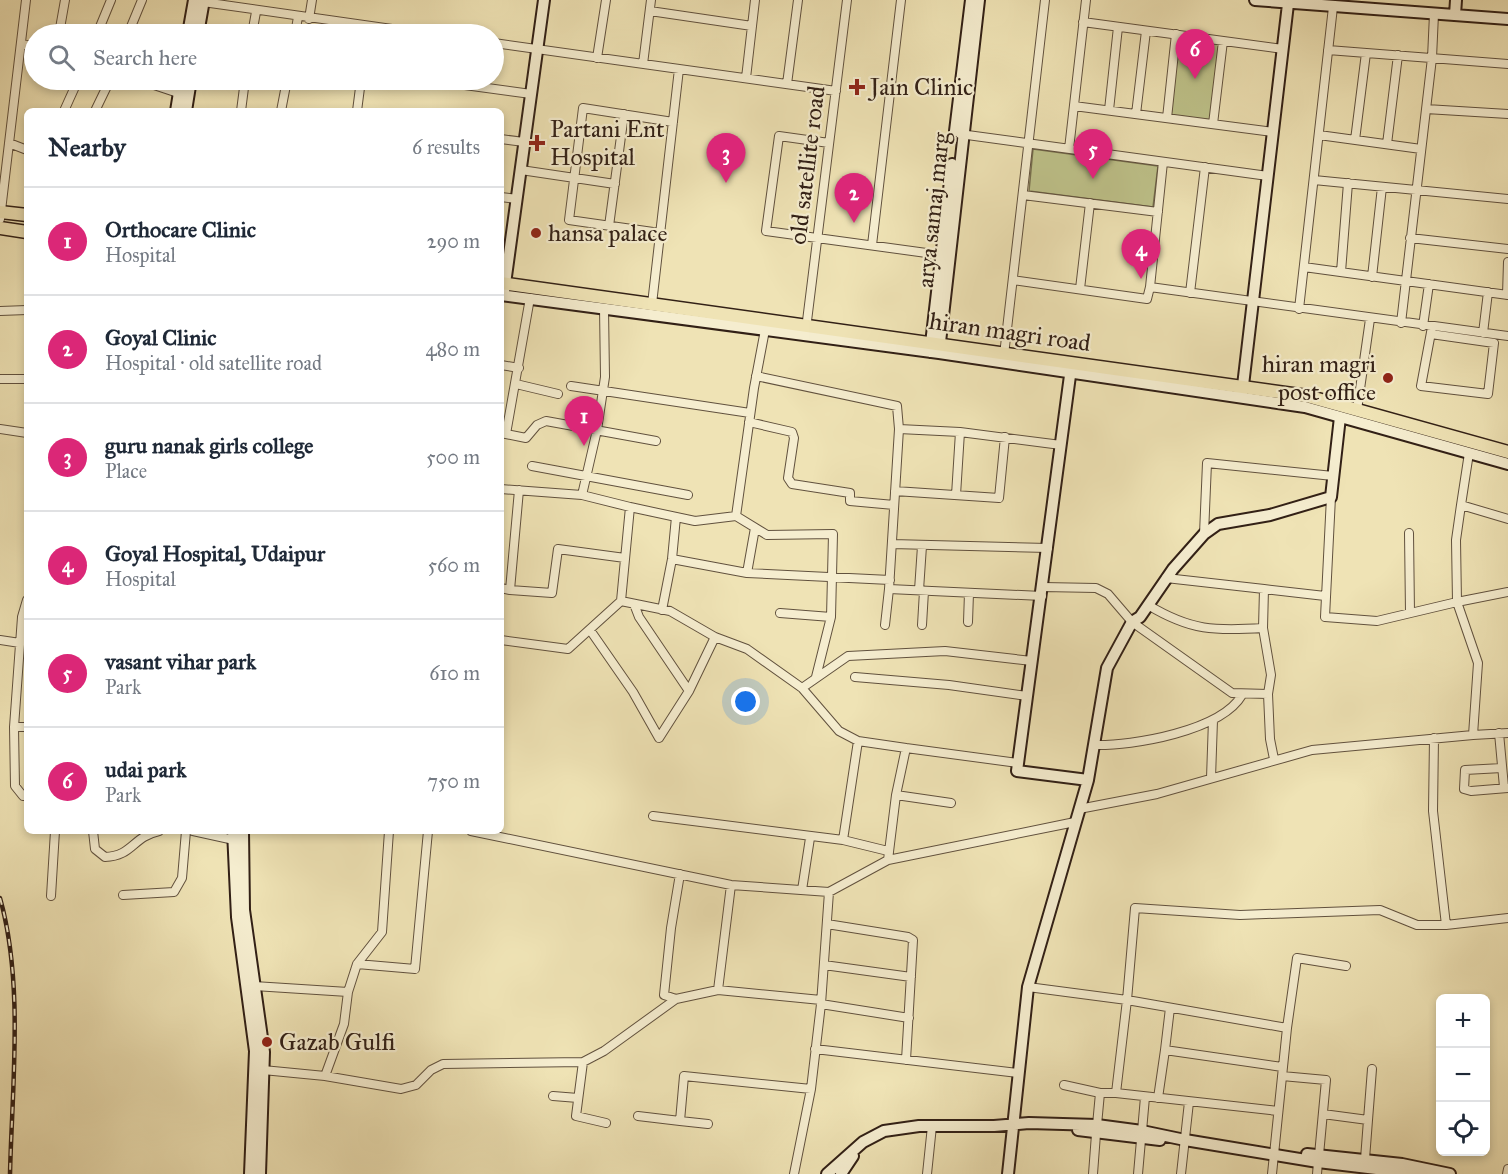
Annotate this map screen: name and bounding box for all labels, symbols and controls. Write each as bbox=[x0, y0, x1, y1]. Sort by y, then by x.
search box bbox=[24, 24, 504, 90]
pin: 6 bbox=[1176, 29, 1214, 79]
icon: search bbox=[45, 41, 78, 74]
text: Search here bbox=[93, 44, 197, 71]
place label: Jain Clinic bbox=[867, 72, 973, 102]
marker: Jain Clinic bbox=[848, 78, 866, 96]
street label: old satellite road bbox=[782, 84, 832, 246]
place label: Partani Ent Hospital bbox=[550, 114, 665, 172]
street label: arya samaj marg bbox=[910, 130, 956, 289]
pin: 5 bbox=[1074, 130, 1112, 179]
text: Nearby bbox=[48, 131, 126, 163]
marker: Partani Ent Hospital bbox=[528, 134, 546, 152]
pin: 3 bbox=[706, 134, 746, 183]
text: 6 results bbox=[412, 135, 480, 159]
pin: 2 bbox=[834, 174, 874, 223]
text: Orthocare Clinic bbox=[105, 216, 256, 243]
place label: hansa palace bbox=[548, 218, 667, 248]
marker: hansa palace bbox=[529, 226, 543, 240]
text: 1 bbox=[64, 229, 71, 253]
text: 290 m bbox=[427, 229, 480, 253]
pin: 4 bbox=[1122, 230, 1160, 279]
text: Hospital bbox=[105, 243, 176, 267]
street label: hiran magri road bbox=[927, 306, 1093, 358]
text: Goyal Clinic bbox=[105, 324, 216, 351]
text: 2 bbox=[63, 337, 72, 361]
text: 480 m bbox=[425, 337, 480, 361]
place label: hiran magri post office bbox=[1262, 349, 1376, 407]
text: Hospital · old satellite road bbox=[105, 351, 322, 375]
marker: hiran magri post office bbox=[1381, 371, 1395, 385]
pin: 1 bbox=[564, 396, 604, 446]
text: guru nanak girls college bbox=[105, 432, 313, 459]
text: 3 bbox=[64, 445, 72, 469]
text: 500 m bbox=[426, 445, 480, 469]
text: Place bbox=[105, 459, 147, 483]
text: Goyal Hospital, Udaipur bbox=[105, 540, 325, 567]
text: 4 bbox=[62, 553, 73, 577]
text: 560 m bbox=[428, 553, 480, 577]
text: Hospital bbox=[105, 567, 176, 591]
text: vasant vihar park bbox=[105, 648, 256, 675]
text: 5 bbox=[63, 661, 72, 685]
text: 610 m bbox=[429, 661, 480, 685]
text: Park bbox=[105, 675, 141, 699]
your location bbox=[731, 687, 760, 716]
text: udai park bbox=[105, 756, 186, 783]
text: 6 bbox=[62, 769, 73, 793]
text: 750 m bbox=[427, 769, 480, 793]
text: Park bbox=[105, 783, 141, 807]
map controls bbox=[1436, 994, 1490, 1156]
button: + bbox=[1436, 994, 1490, 1048]
place label: Gazab Gulfi bbox=[279, 1027, 396, 1057]
marker: Gazab Gulfi bbox=[260, 1035, 274, 1049]
button: − bbox=[1436, 1048, 1490, 1102]
button: locate bbox=[1436, 1102, 1490, 1156]

